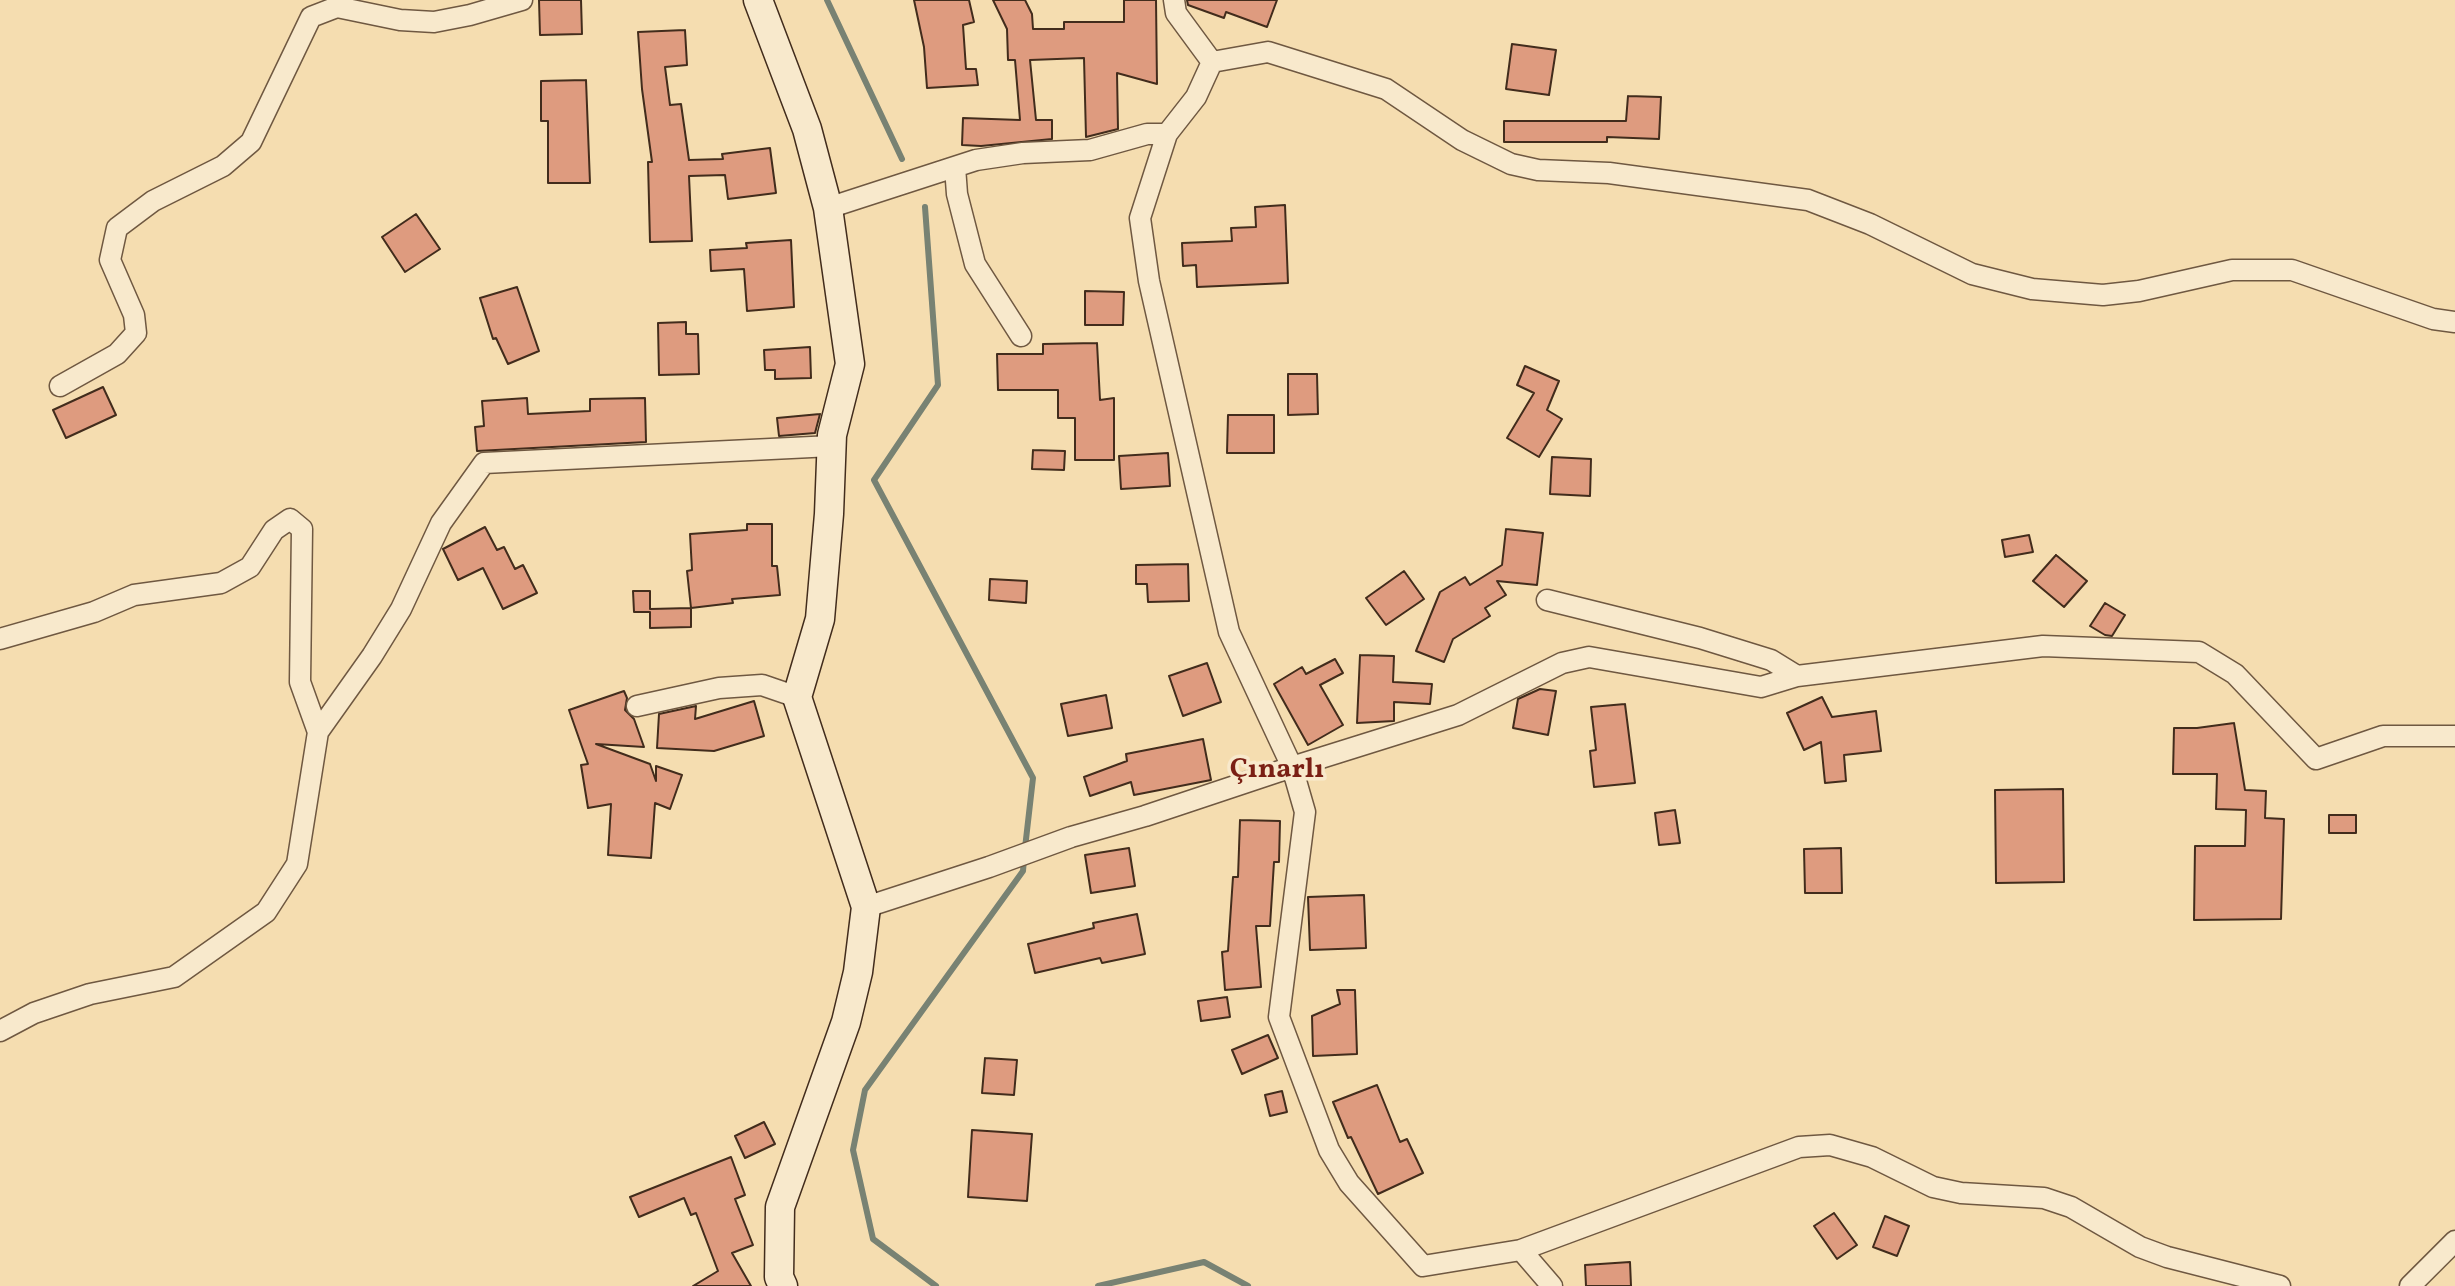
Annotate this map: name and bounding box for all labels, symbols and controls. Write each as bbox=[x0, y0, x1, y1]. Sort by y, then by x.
district label: Çınarlı bbox=[1230, 755, 1324, 789]

